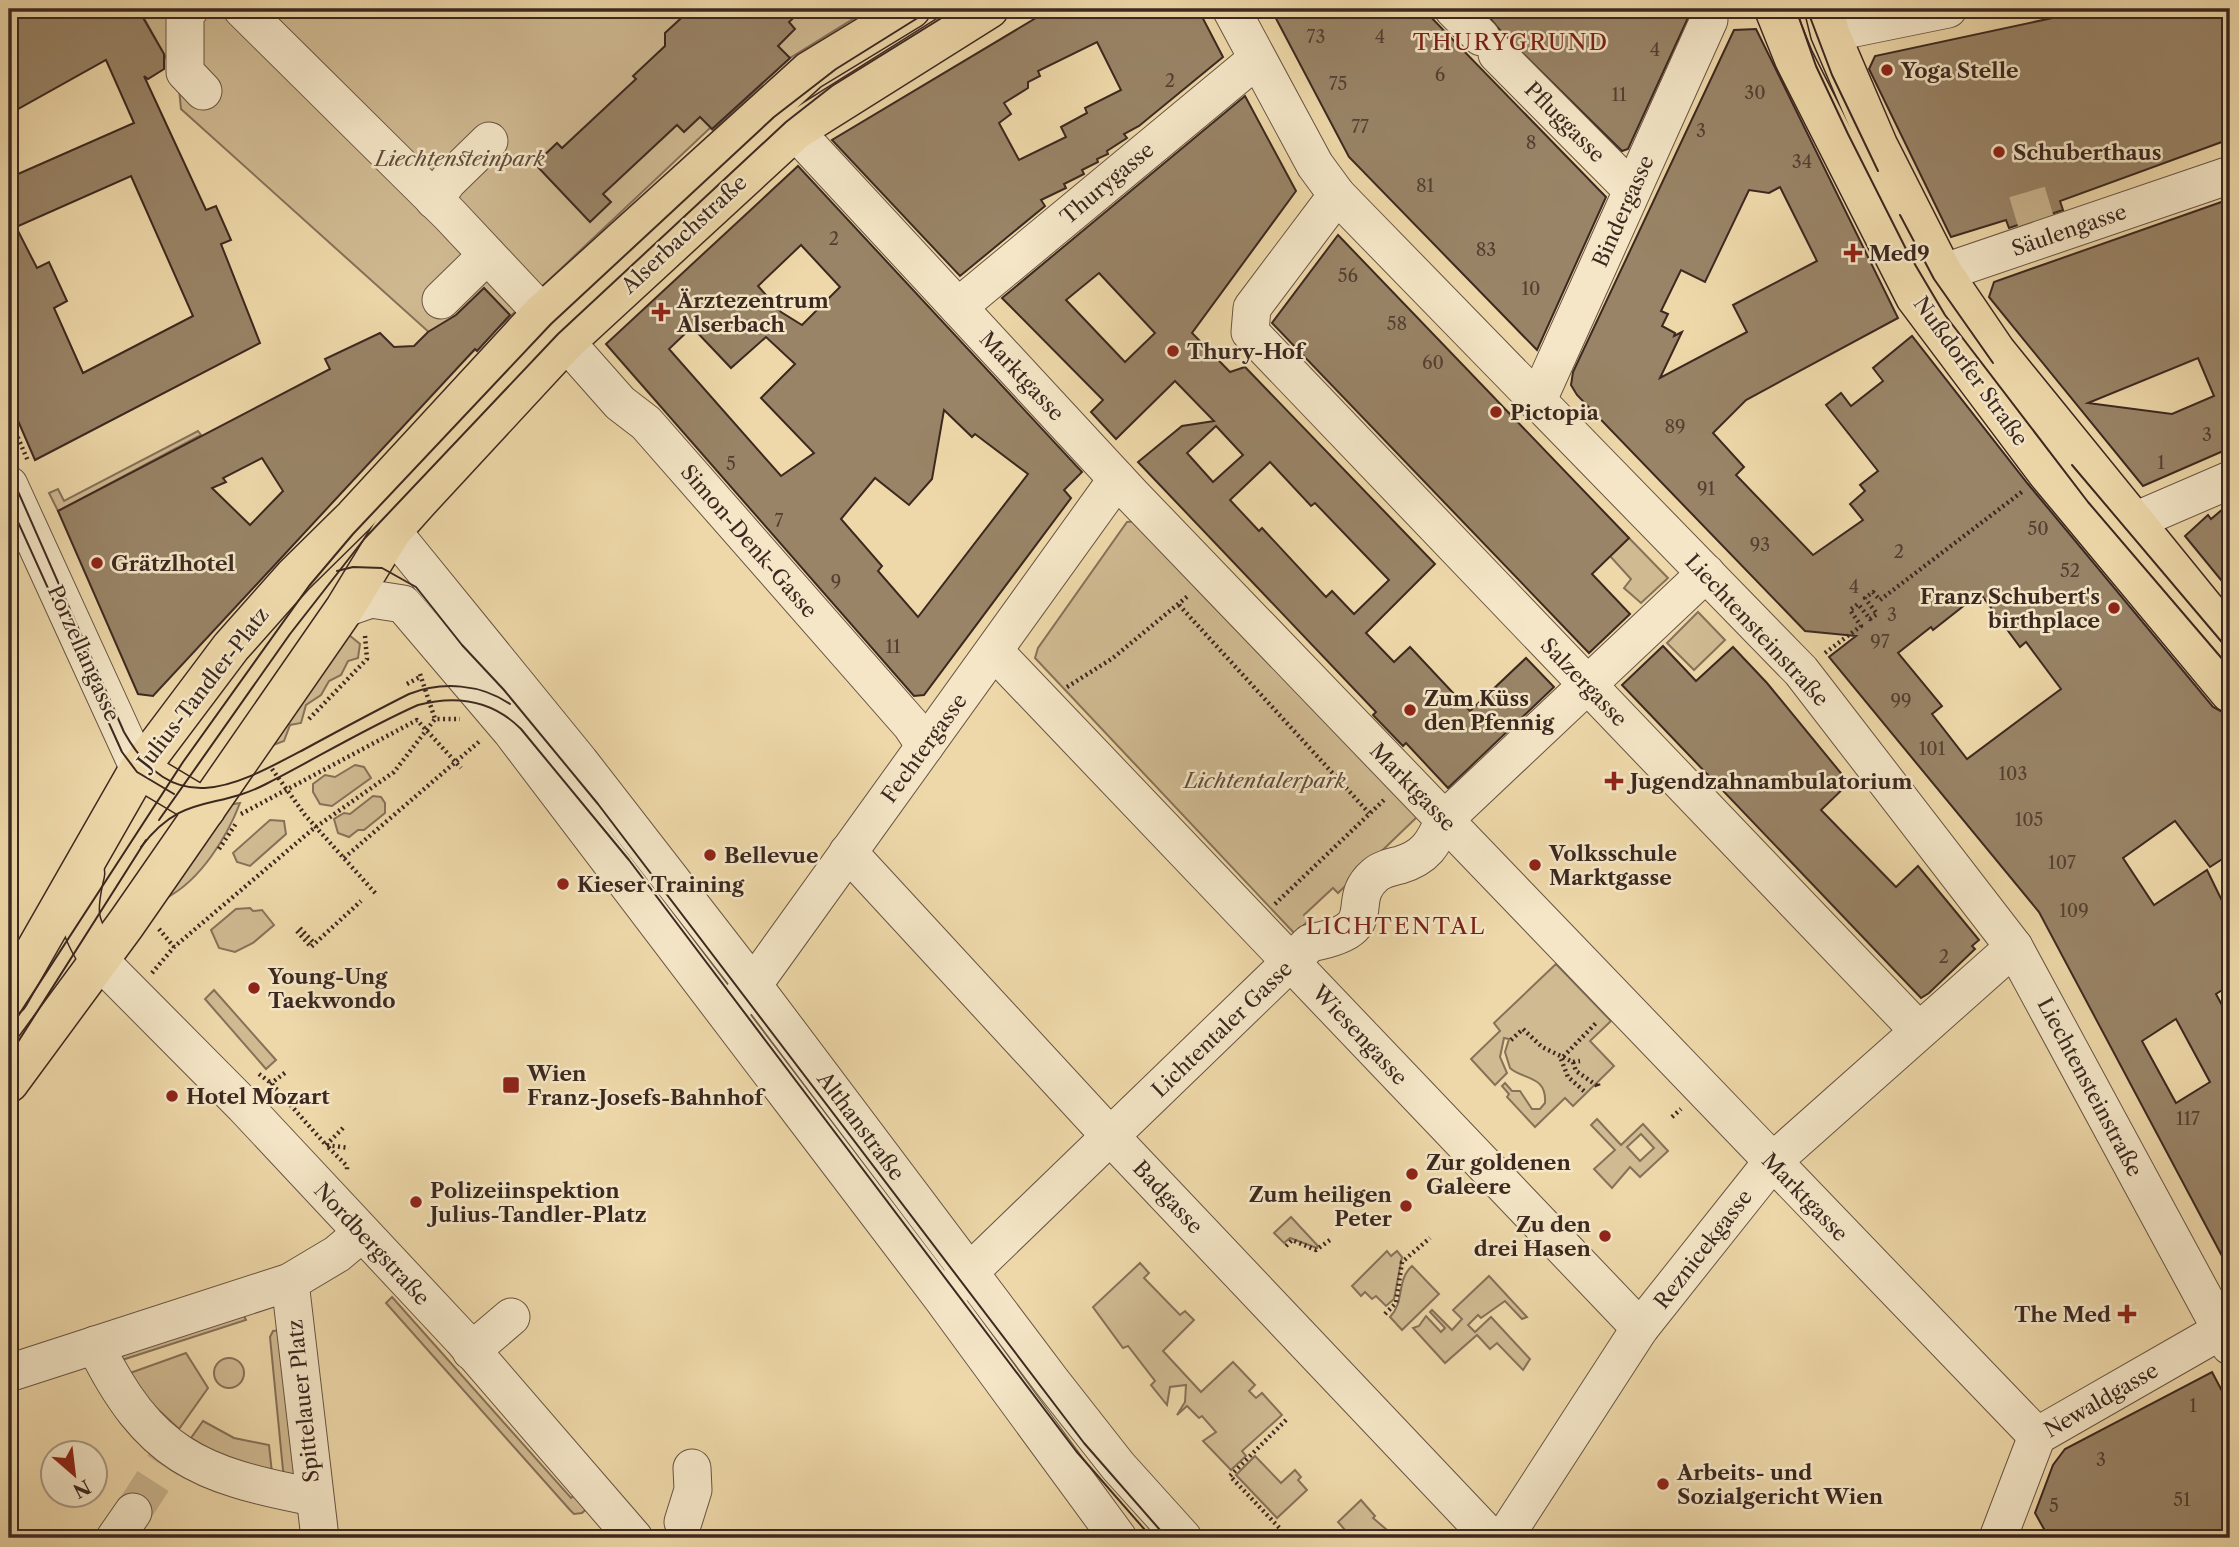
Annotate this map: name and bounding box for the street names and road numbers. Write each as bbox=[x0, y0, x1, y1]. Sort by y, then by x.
street label: Pfluggasse bbox=[1520, 77, 1610, 167]
street label: Thurygasse bbox=[1055, 137, 1159, 229]
street label: Bindergasse bbox=[1587, 151, 1659, 271]
street label: Alserbachstraße bbox=[615, 170, 752, 299]
street label: Säulengasse bbox=[2008, 199, 2130, 261]
street label: Nußdorfer Straße bbox=[1909, 292, 2033, 450]
street label: Marktgasse bbox=[974, 326, 1070, 426]
street label: Simon-Denk-Gasse bbox=[676, 459, 822, 623]
street label: Liechtensteinstraße bbox=[1680, 549, 1834, 711]
street label: Porzellangasse bbox=[43, 581, 125, 725]
street label: Julius-Tandler-Platz bbox=[130, 602, 274, 776]
street label: Salzergasse bbox=[1536, 633, 1632, 731]
street label: Fechtergasse bbox=[876, 689, 972, 807]
street label: Marktgasse bbox=[1365, 738, 1461, 836]
street label: Lichtentaler Gasse bbox=[1147, 956, 1297, 1102]
street label: Wiesengasse bbox=[1307, 979, 1413, 1090]
street label: Liechtensteinstraße bbox=[2032, 993, 2148, 1181]
street label: Althanstraße bbox=[812, 1066, 910, 1185]
street label: Marktgasse bbox=[1757, 1148, 1853, 1246]
street label: Badgasse bbox=[1128, 1155, 1208, 1239]
street label: Nordbergstraße bbox=[309, 1178, 435, 1310]
street label: Reznicekgasse bbox=[1649, 1184, 1757, 1314]
street label: Spittelauer Platz bbox=[282, 1318, 324, 1484]
street label: Newaldgasse bbox=[2040, 1357, 2162, 1443]

